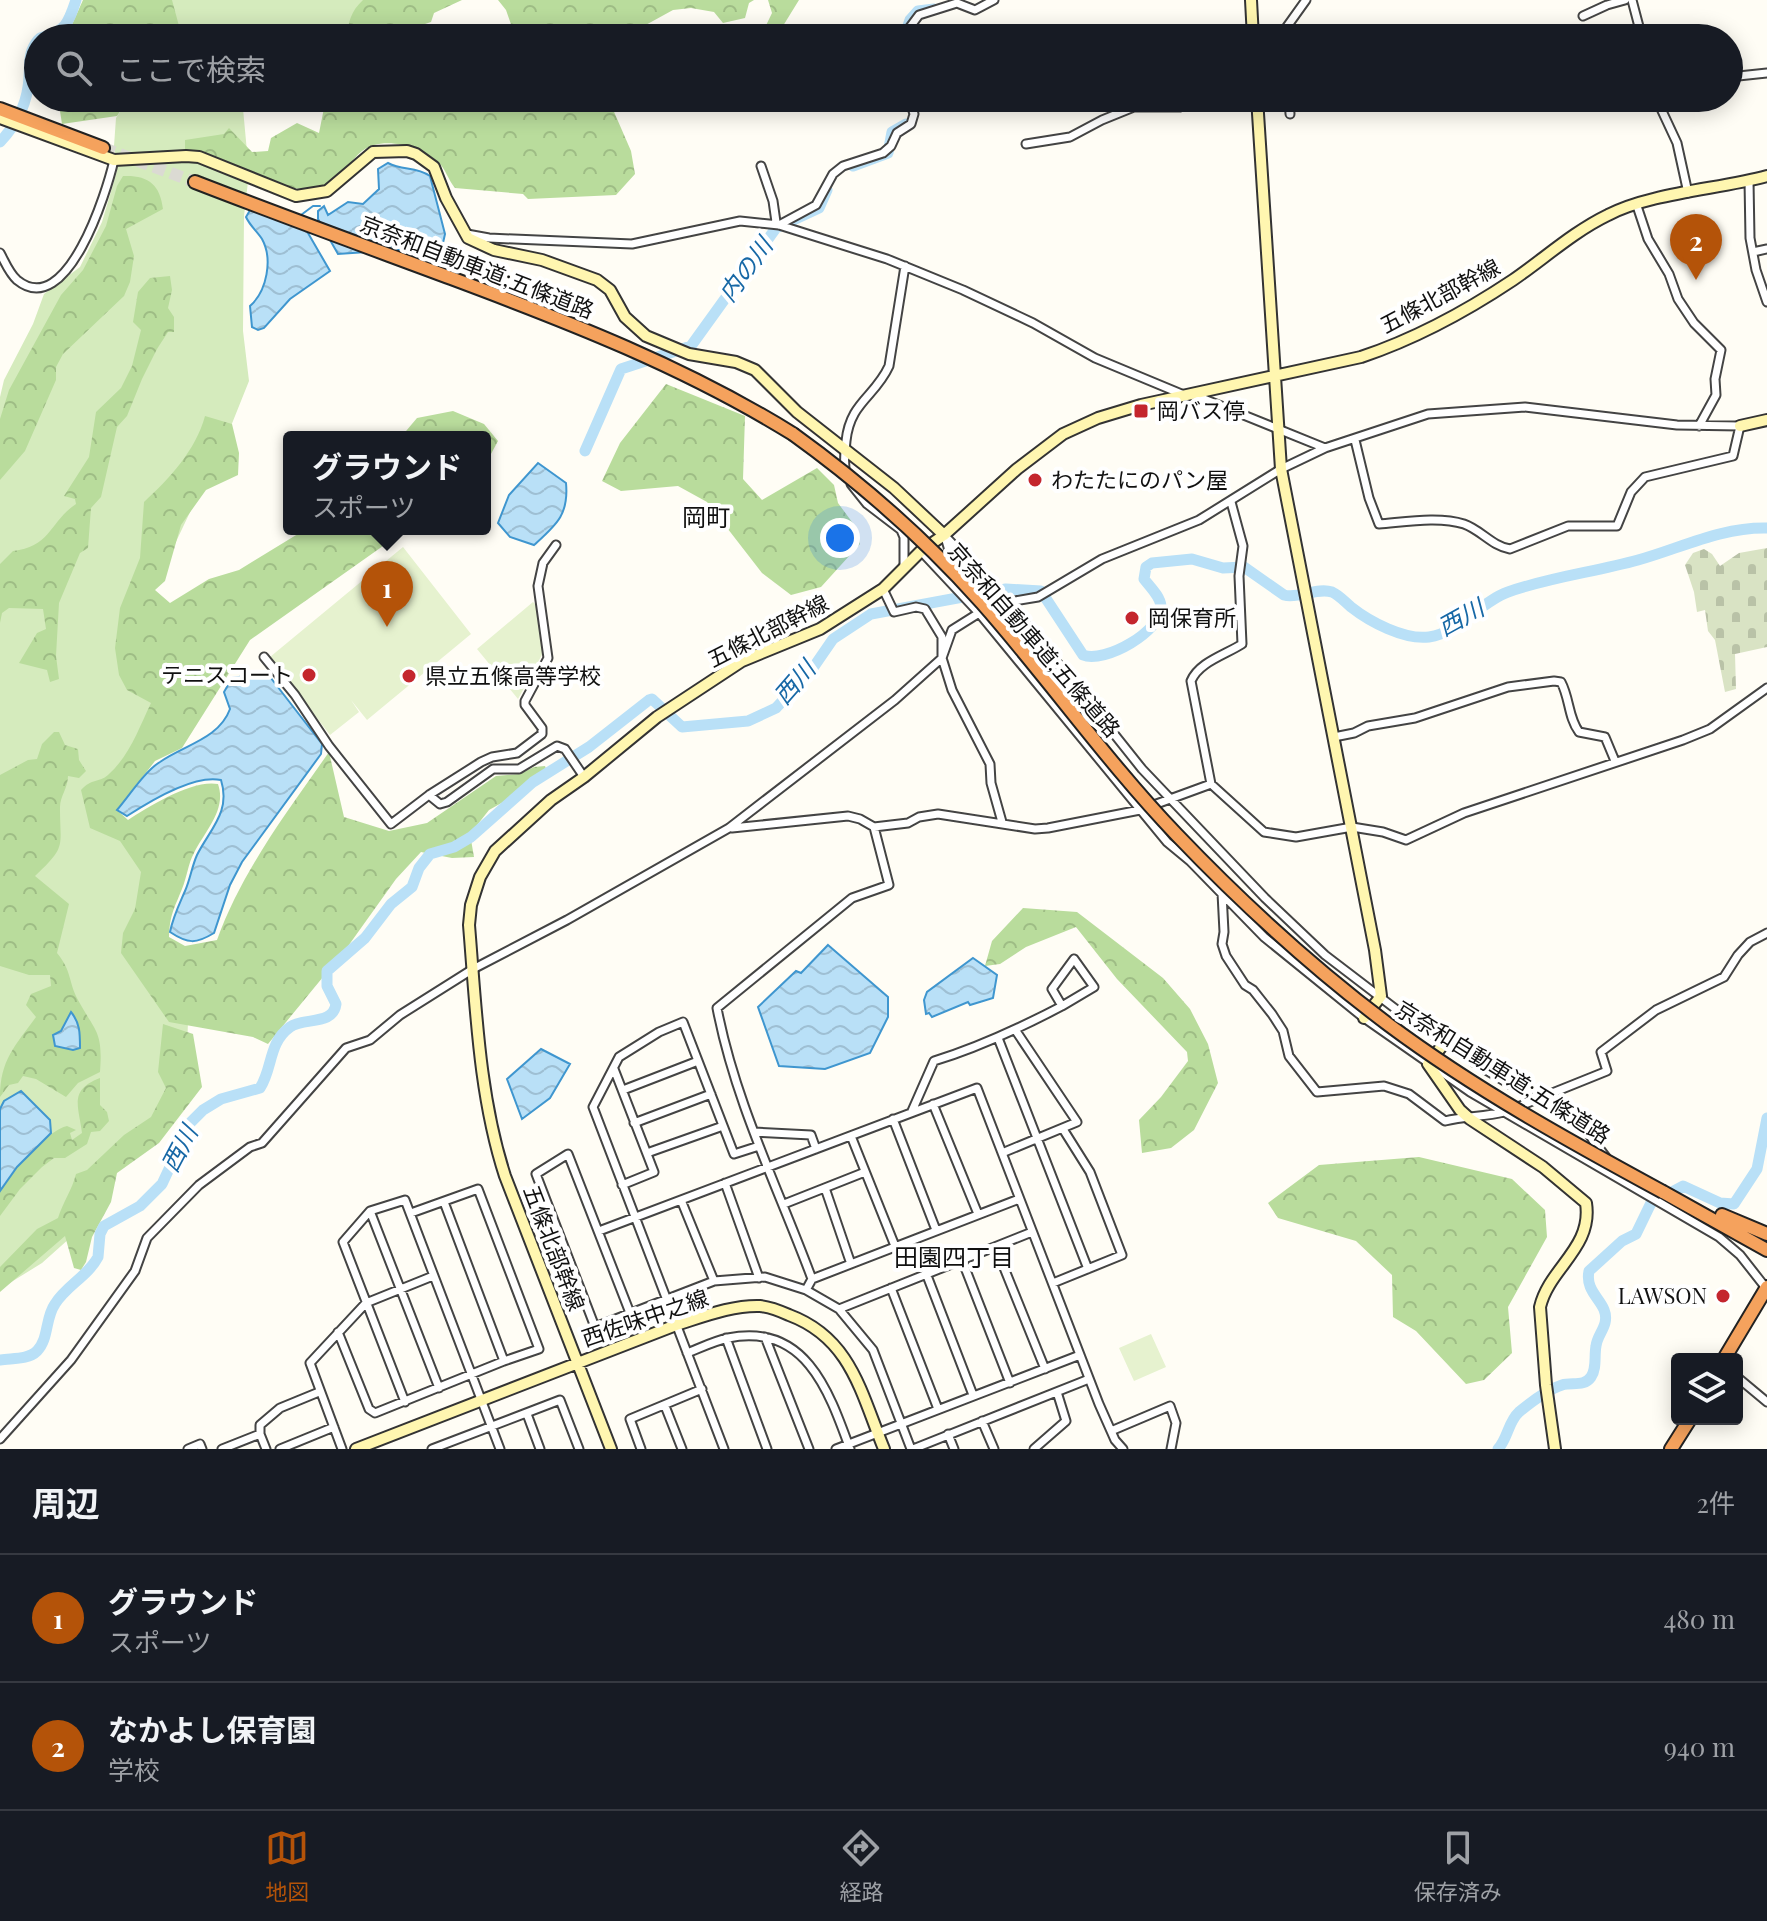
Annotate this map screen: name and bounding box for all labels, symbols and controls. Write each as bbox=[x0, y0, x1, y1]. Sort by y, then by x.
search box bbox=[24, 24, 1743, 112]
icon: search bbox=[52, 46, 96, 90]
text: ここで検索 bbox=[116, 49, 266, 89]
street label: 京奈和自動車道;五條道路 bbox=[356, 208, 599, 325]
pin: 2 bbox=[1670, 214, 1722, 280]
water label: 内の川 bbox=[710, 228, 780, 307]
street label: 五條北部幹線 bbox=[1374, 251, 1505, 339]
place label: 岡バス停 bbox=[1157, 395, 1245, 425]
marker: 岡バス停 bbox=[1132, 402, 1150, 420]
popup bbox=[283, 431, 491, 535]
text: グラウンド bbox=[312, 446, 462, 486]
place label: わたたにのパン屋 bbox=[1051, 464, 1228, 494]
marker: わたたにのパン屋 bbox=[1026, 471, 1044, 489]
text: スポーツ bbox=[312, 489, 415, 524]
district label: 岡町 bbox=[682, 500, 730, 532]
your location bbox=[820, 518, 860, 558]
street label: 京奈和自動車道;五條道路 bbox=[942, 536, 1128, 743]
pin: 1 bbox=[361, 561, 413, 627]
street label: 五條北部幹線 bbox=[702, 587, 833, 673]
water label: 西川 bbox=[1431, 589, 1491, 642]
place label: 岡保育所 bbox=[1148, 602, 1236, 632]
marker: 岡保育所 bbox=[1123, 609, 1141, 627]
water label: 西川 bbox=[766, 651, 823, 710]
place label: テニスコート bbox=[161, 659, 293, 689]
place label: 県立五條高等学校 bbox=[425, 660, 601, 690]
marker: テニスコート bbox=[300, 666, 318, 684]
marker: 県立五條高等学校 bbox=[400, 667, 418, 685]
street label: 京奈和自動車道;五條道路 bbox=[1390, 993, 1617, 1150]
water label: 西川 bbox=[153, 1117, 205, 1177]
street label: 五條北部幹線 bbox=[517, 1181, 593, 1315]
district label: 田園四丁目 bbox=[894, 1240, 1014, 1272]
place label: LAWSON bbox=[1618, 1280, 1707, 1310]
street label: 西佐味中之線 bbox=[577, 1281, 712, 1353]
marker: LAWSON bbox=[1714, 1287, 1732, 1305]
map controls bbox=[1671, 1353, 1743, 1425]
button: layers bbox=[1671, 1353, 1743, 1425]
text: 周辺 bbox=[32, 1479, 100, 1525]
text: 2件 bbox=[1697, 1485, 1735, 1520]
text: グラウンド bbox=[108, 1581, 258, 1621]
text: 1 bbox=[53, 1601, 63, 1636]
text: 480 m bbox=[1663, 1601, 1735, 1636]
text: スポーツ bbox=[108, 1624, 211, 1659]
text: なかよし保育園 bbox=[108, 1709, 317, 1749]
text: 2 bbox=[51, 1729, 65, 1764]
text: 940 m bbox=[1664, 1729, 1735, 1764]
text: 学校 bbox=[108, 1752, 160, 1787]
tab: 地図 bbox=[265, 1826, 309, 1906]
tab: 経路 bbox=[839, 1826, 884, 1906]
tab: 保存済み bbox=[1414, 1826, 1502, 1906]

